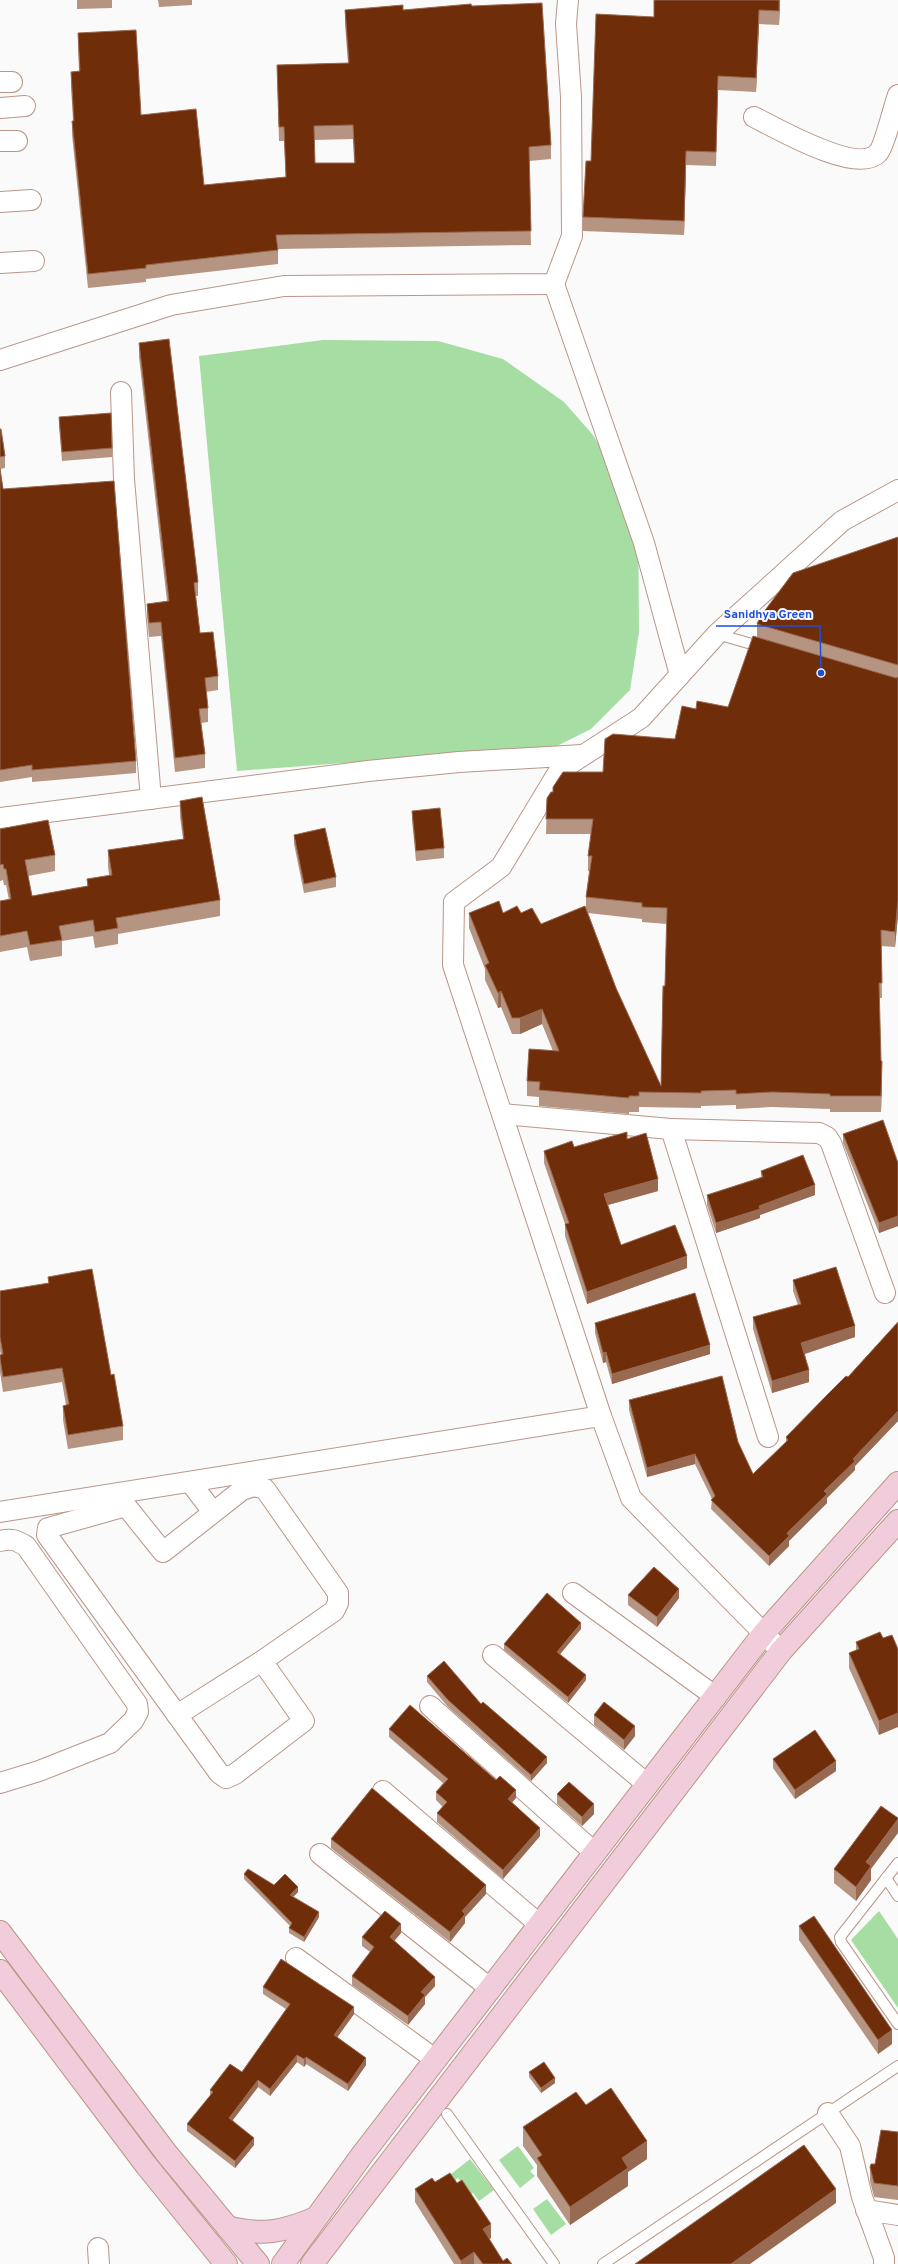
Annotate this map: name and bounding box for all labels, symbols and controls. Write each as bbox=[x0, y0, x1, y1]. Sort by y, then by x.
callout: Sanidhya Green bbox=[716, 602, 820, 626]
text: Sanidhya Green bbox=[724, 607, 812, 623]

